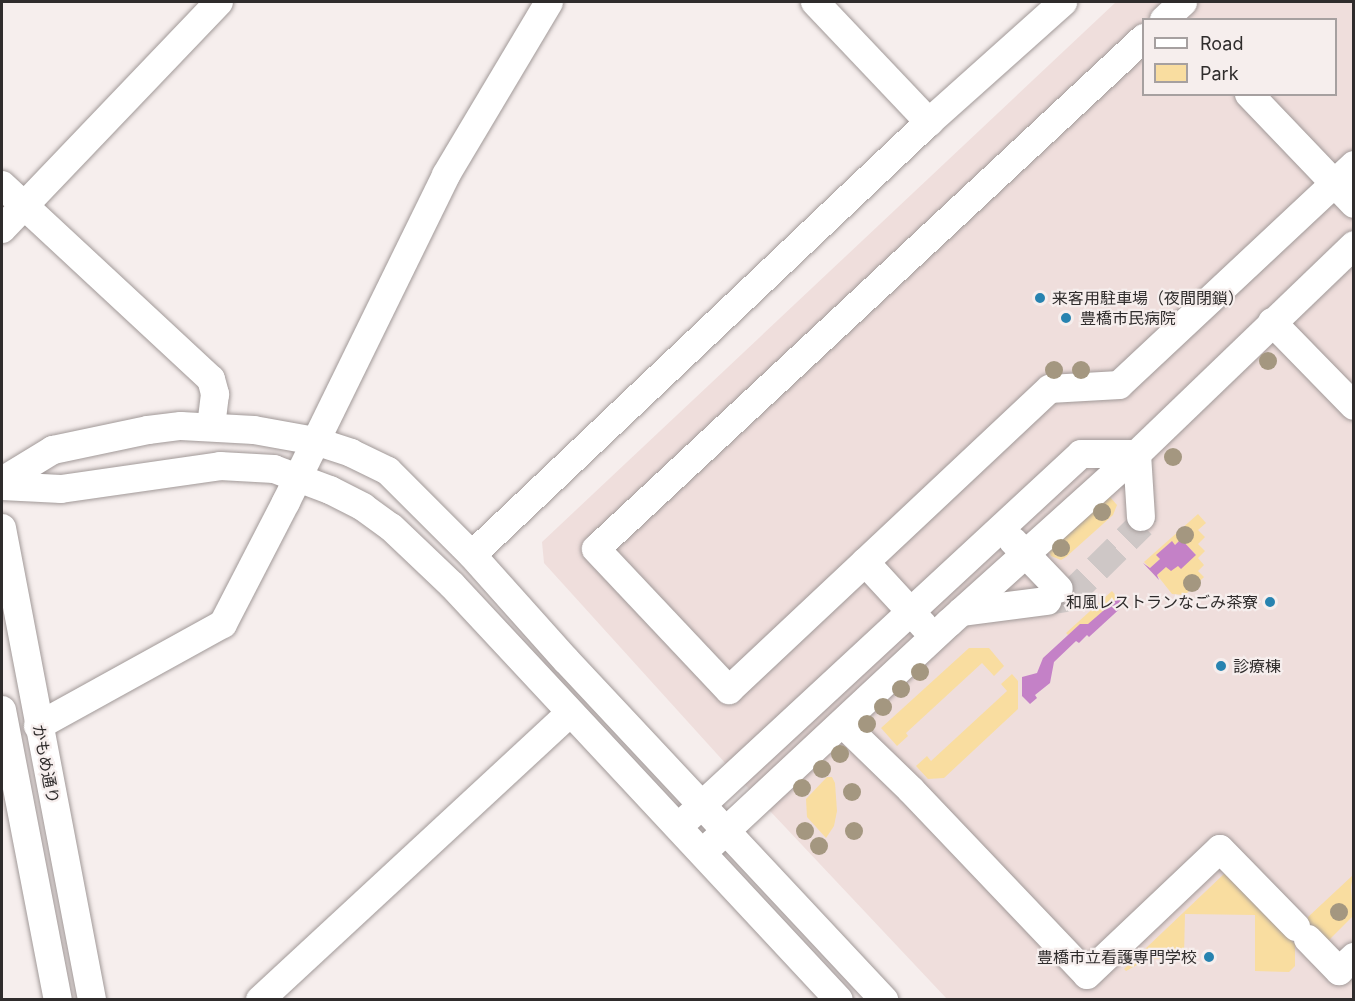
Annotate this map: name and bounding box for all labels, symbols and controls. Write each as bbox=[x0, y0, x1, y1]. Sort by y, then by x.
legend bbox=[1142, 18, 1337, 96]
text: Road bbox=[1200, 33, 1243, 54]
text: Park bbox=[1200, 63, 1239, 84]
place label: 来客用駐車場（夜間閉鎖） bbox=[1052, 288, 1244, 308]
marker: 来客用駐車場（夜間閉鎖） bbox=[1033, 291, 1047, 305]
place label: 豊橋市民病院 bbox=[1080, 308, 1176, 328]
marker: 豊橋市民病院 bbox=[1057, 309, 1075, 327]
place label: 和風レストランなごみ茶寮 bbox=[1066, 592, 1258, 612]
marker: 和風レストランなごみ茶寮 bbox=[1263, 595, 1277, 609]
place label: 診療棟 bbox=[1233, 656, 1281, 676]
marker: 診療棟 bbox=[1214, 659, 1228, 673]
street label: かもめ通り bbox=[29, 723, 63, 805]
place label: 豊橋市立看護専門学校 bbox=[1037, 947, 1197, 967]
marker: 豊橋市立看護専門学校 bbox=[1202, 950, 1216, 964]

